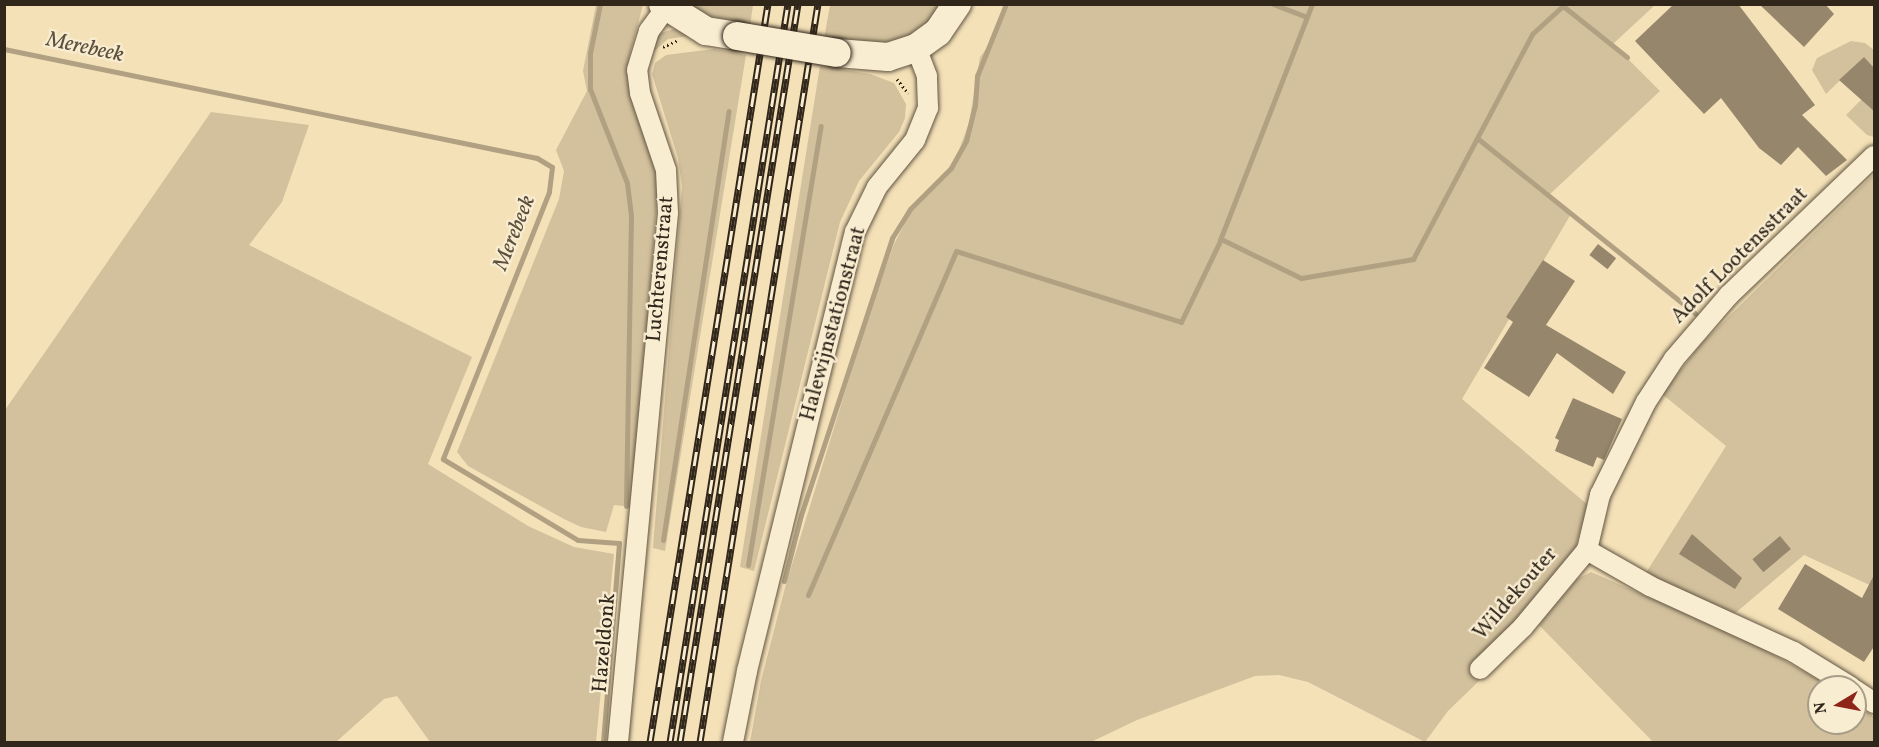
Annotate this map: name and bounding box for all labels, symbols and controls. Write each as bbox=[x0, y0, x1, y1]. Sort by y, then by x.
water label: Merebeek bbox=[44, 27, 126, 69]
street label: Adolf Lootensstraat bbox=[1667, 183, 1813, 329]
water label: Merebeek bbox=[488, 192, 542, 274]
street label: Luchterenstraat bbox=[642, 195, 680, 343]
street label: Halewijnstationstraat bbox=[796, 224, 872, 424]
street label: Wildekouter bbox=[1469, 542, 1563, 646]
street label: Hazeldonk bbox=[588, 592, 622, 694]
north arrow bbox=[1807, 675, 1867, 735]
text: N bbox=[1809, 700, 1833, 715]

